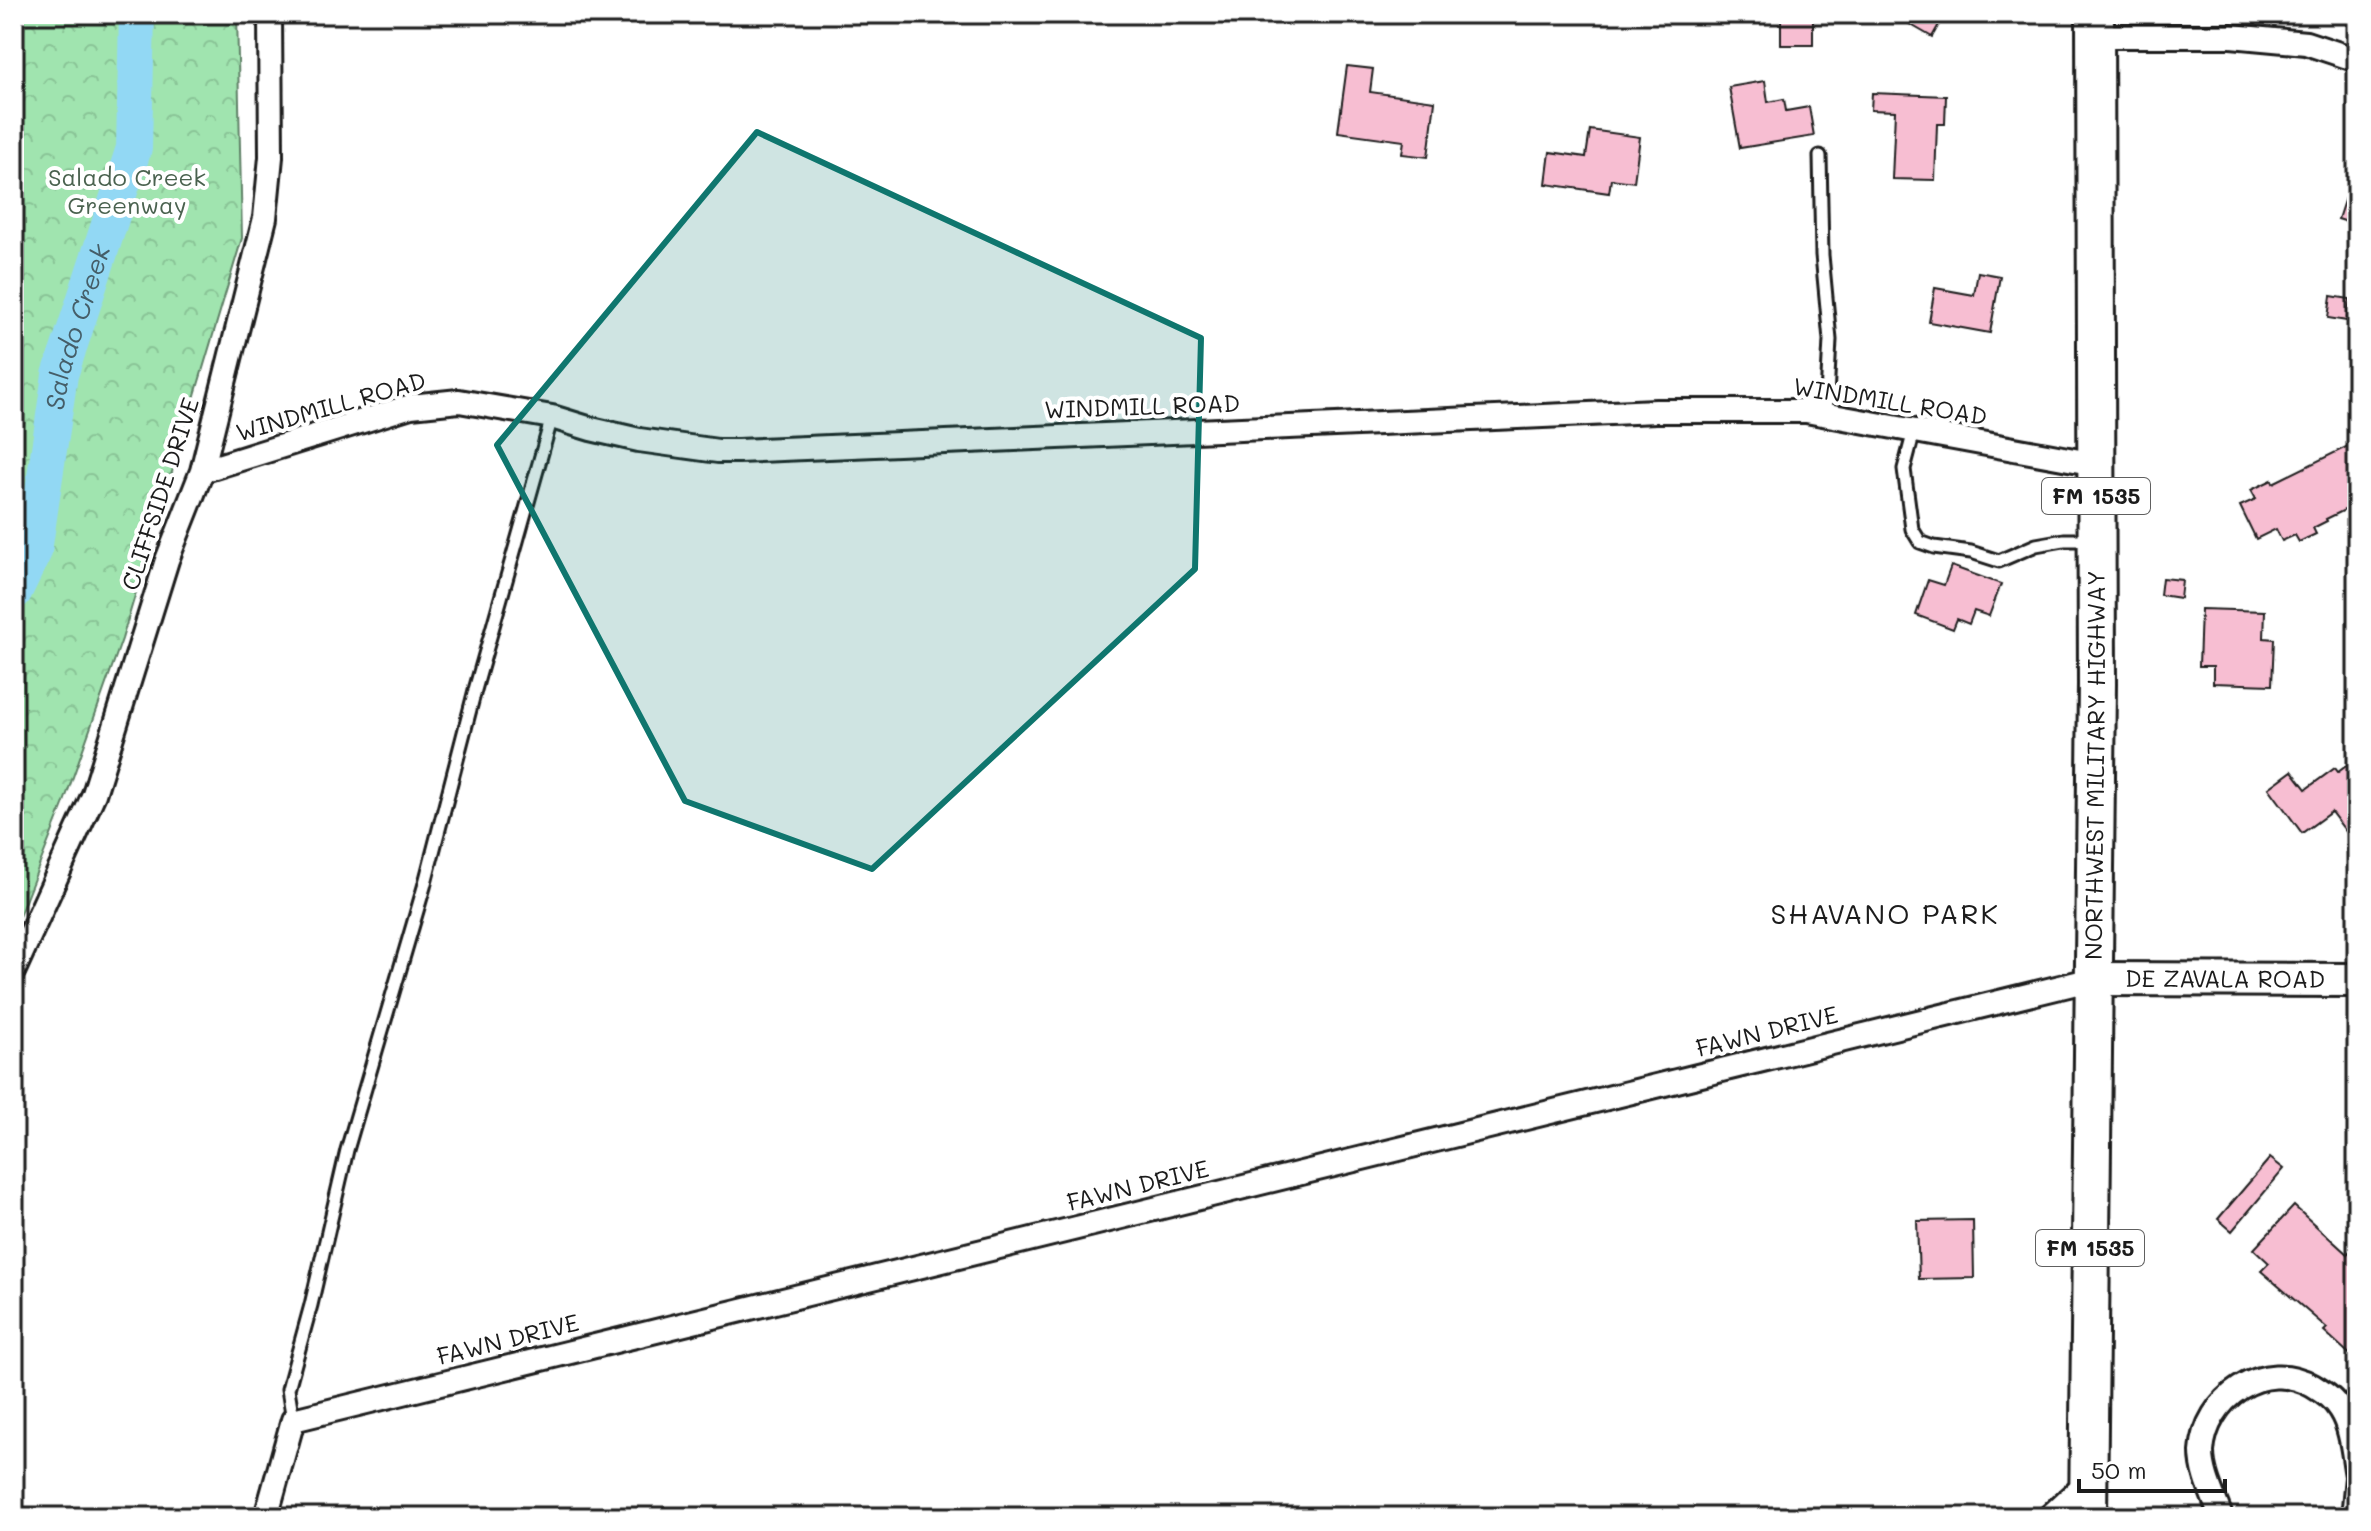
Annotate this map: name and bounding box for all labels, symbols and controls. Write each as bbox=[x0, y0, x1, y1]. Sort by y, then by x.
park label: Salado Creek Greenway bbox=[48, 161, 206, 220]
water label: Salado Creek bbox=[37, 239, 118, 412]
street label: WINDMILL ROAD bbox=[232, 364, 429, 447]
street label: WINDMILL ROAD bbox=[1791, 370, 1989, 431]
street label: WINDMILL ROAD bbox=[1044, 387, 1240, 424]
street label: CLIFFSIDE DRIVE bbox=[114, 393, 205, 594]
road number: FM 1535 bbox=[2042, 478, 2150, 514]
street label: NORTHWEST MILITARY HIGHWAY bbox=[2077, 570, 2111, 960]
district label: SHAVANO PARK bbox=[1770, 895, 2000, 931]
street label: DE ZAVALA ROAD bbox=[2125, 962, 2325, 994]
street label: FAWN DRIVE bbox=[1692, 998, 1841, 1063]
street label: FAWN DRIVE bbox=[1063, 1152, 1212, 1217]
road number: FM 1535 bbox=[2036, 1230, 2144, 1266]
street label: FAWN DRIVE bbox=[433, 1306, 582, 1371]
scale bar bbox=[2079, 1443, 2225, 1493]
text: 50 m bbox=[2091, 1454, 2147, 1485]

